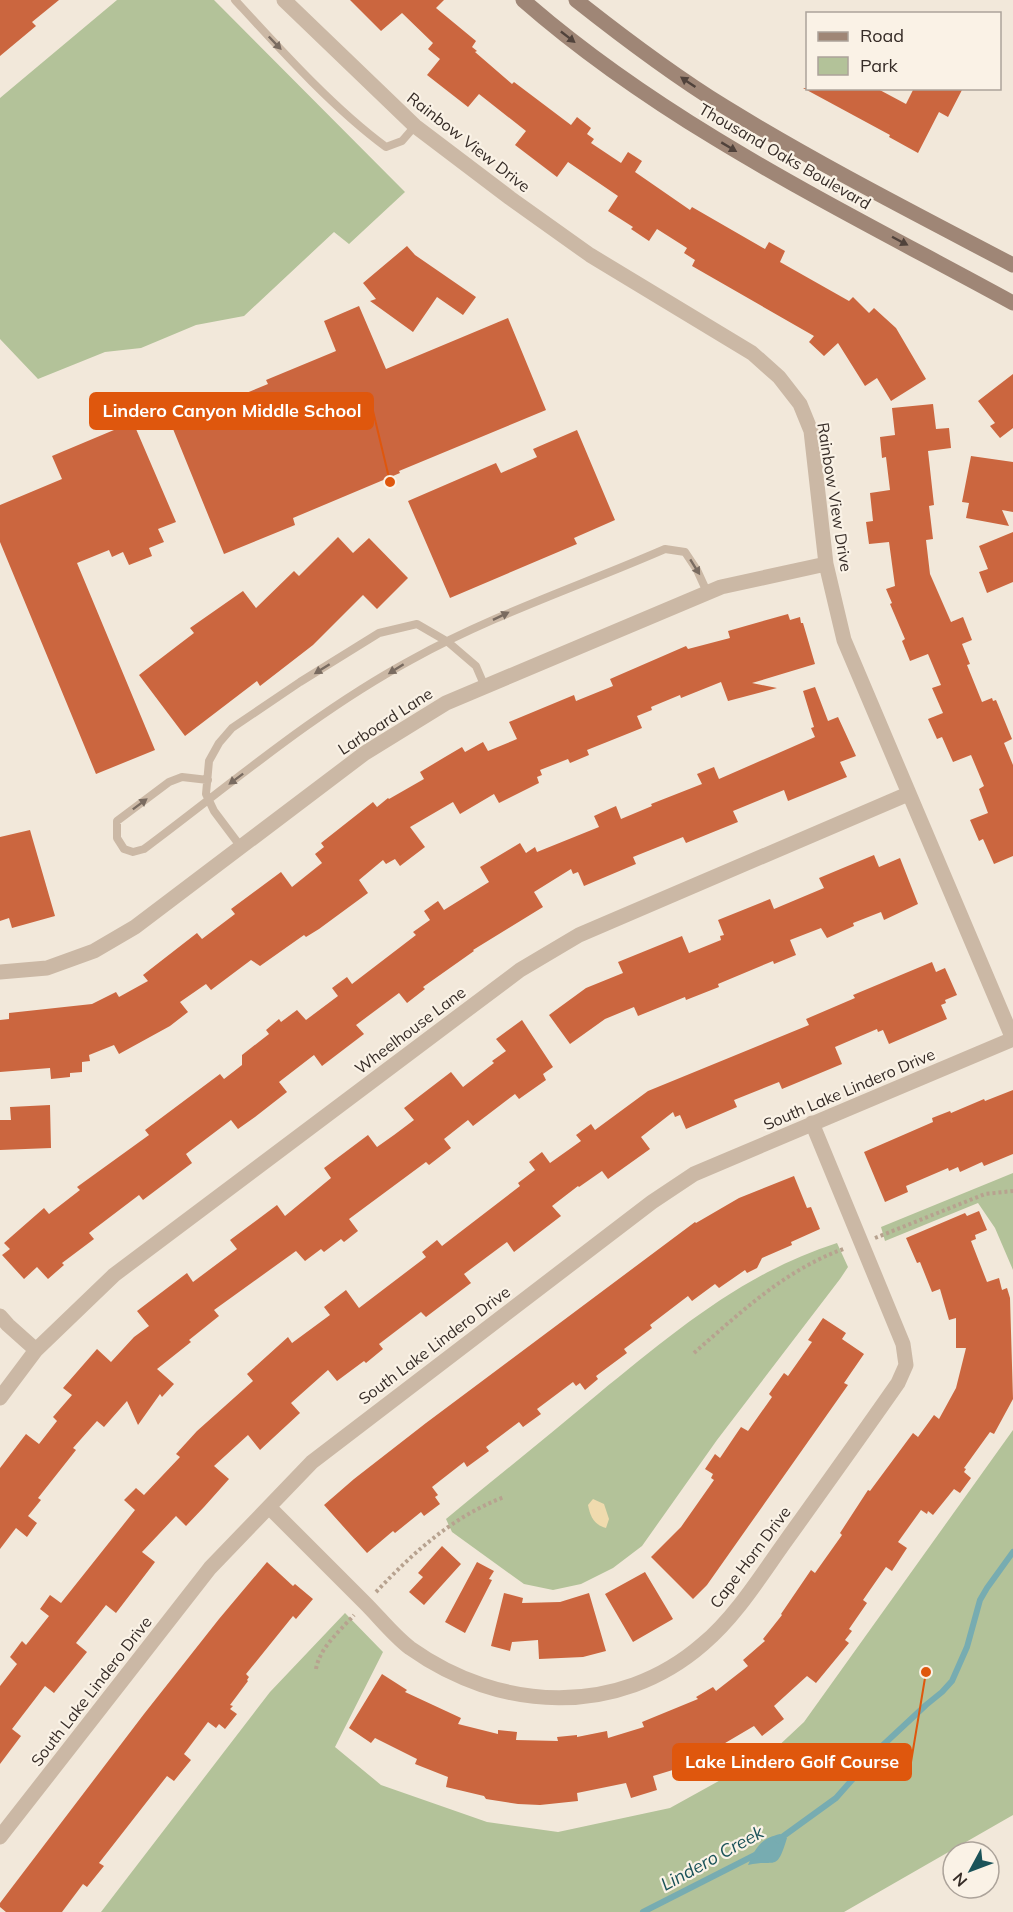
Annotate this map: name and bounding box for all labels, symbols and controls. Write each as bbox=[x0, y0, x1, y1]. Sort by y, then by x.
legend bbox=[806, 12, 1001, 90]
text: Road bbox=[860, 24, 904, 47]
one-way arrow bbox=[561, 30, 576, 42]
one-way arrow bbox=[268, 35, 282, 50]
text: Park bbox=[860, 54, 899, 77]
one-way arrow bbox=[680, 76, 696, 88]
street label: Rainbow View Drive bbox=[403, 88, 535, 196]
street label: Thousand Oaks Boulevard bbox=[695, 99, 875, 213]
one-way arrow bbox=[721, 142, 738, 152]
one-way arrow bbox=[891, 236, 908, 246]
callout: Lindero Canyon Middle School bbox=[90, 393, 373, 429]
text: Lindero Canyon Middle School bbox=[103, 399, 361, 422]
street label: Rainbow View Drive bbox=[813, 421, 857, 573]
one-way arrow bbox=[689, 559, 700, 575]
one-way arrow bbox=[492, 612, 509, 621]
one-way arrow bbox=[314, 663, 330, 674]
one-way arrow bbox=[388, 663, 404, 674]
street label: Larboard Lane bbox=[334, 683, 436, 759]
one-way arrow bbox=[228, 773, 244, 785]
one-way arrow bbox=[132, 797, 148, 810]
street label: Wheelhouse Lane bbox=[351, 982, 469, 1078]
street label: South Lake Lindero Drive bbox=[760, 1044, 938, 1134]
street label: South Lake Lindero Drive bbox=[354, 1281, 514, 1409]
street label: Cape Horn Drive bbox=[705, 1502, 795, 1612]
street label: South Lake Lindero Drive bbox=[26, 1612, 156, 1770]
callout: Lake Lindero Golf Course bbox=[673, 1744, 911, 1780]
text: Lake Lindero Golf Course bbox=[685, 1750, 899, 1773]
water label: Lindero Creek bbox=[656, 1820, 768, 1896]
north arrow bbox=[941, 1840, 1001, 1900]
text: N bbox=[948, 1869, 971, 1891]

